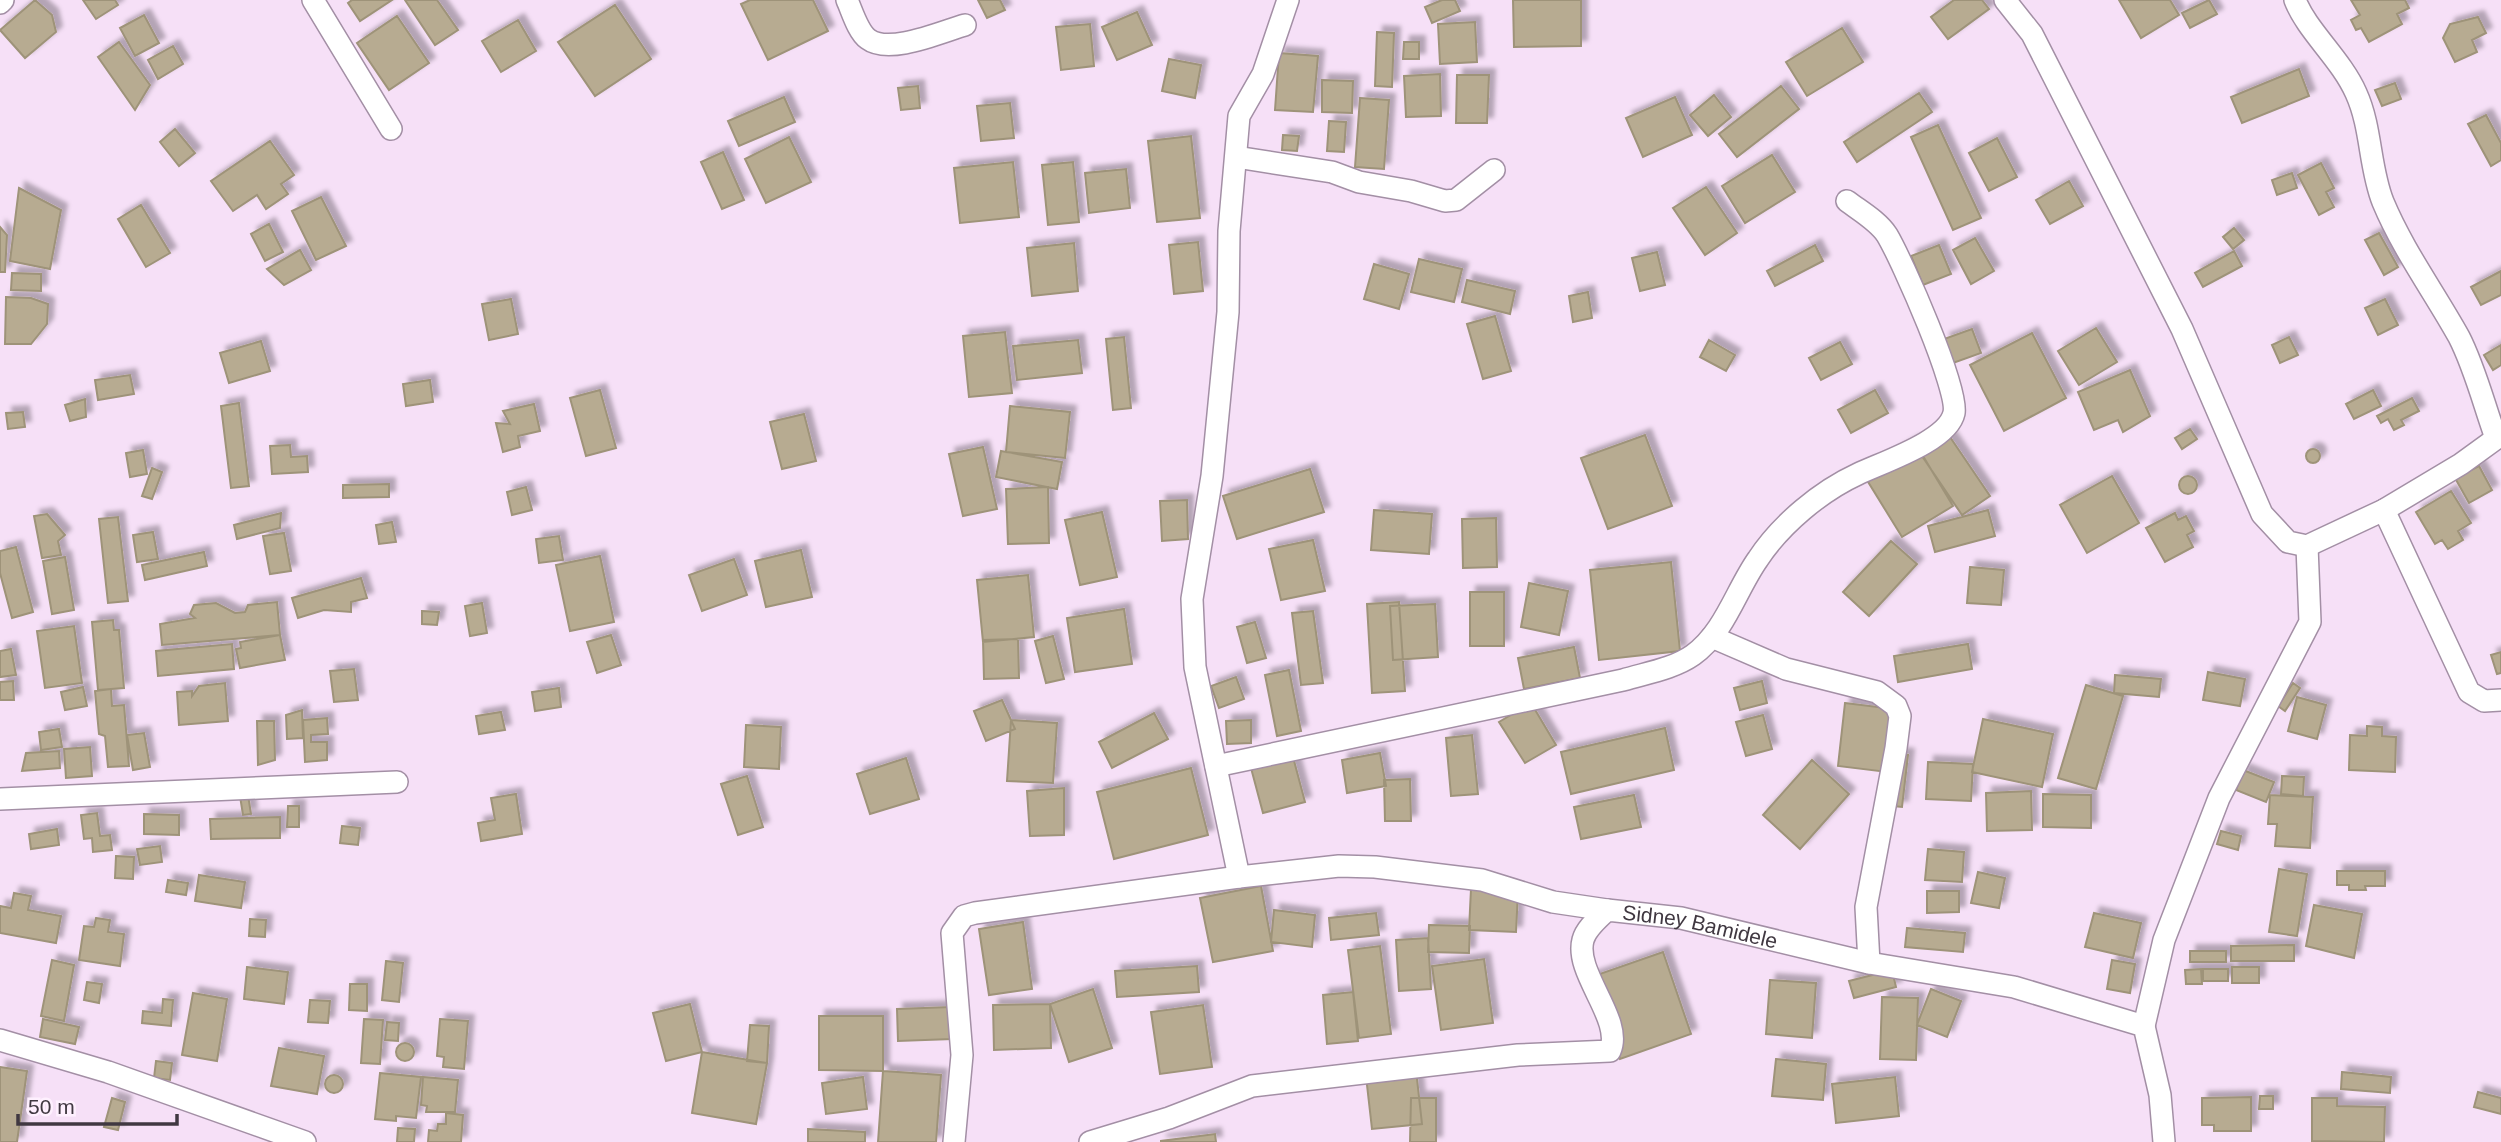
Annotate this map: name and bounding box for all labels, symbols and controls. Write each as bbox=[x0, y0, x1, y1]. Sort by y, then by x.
street label: Sidney Bamidele bbox=[1621, 900, 1780, 952]
scale bar bbox=[18, 1082, 177, 1126]
text: 50 m bbox=[28, 1095, 75, 1118]

